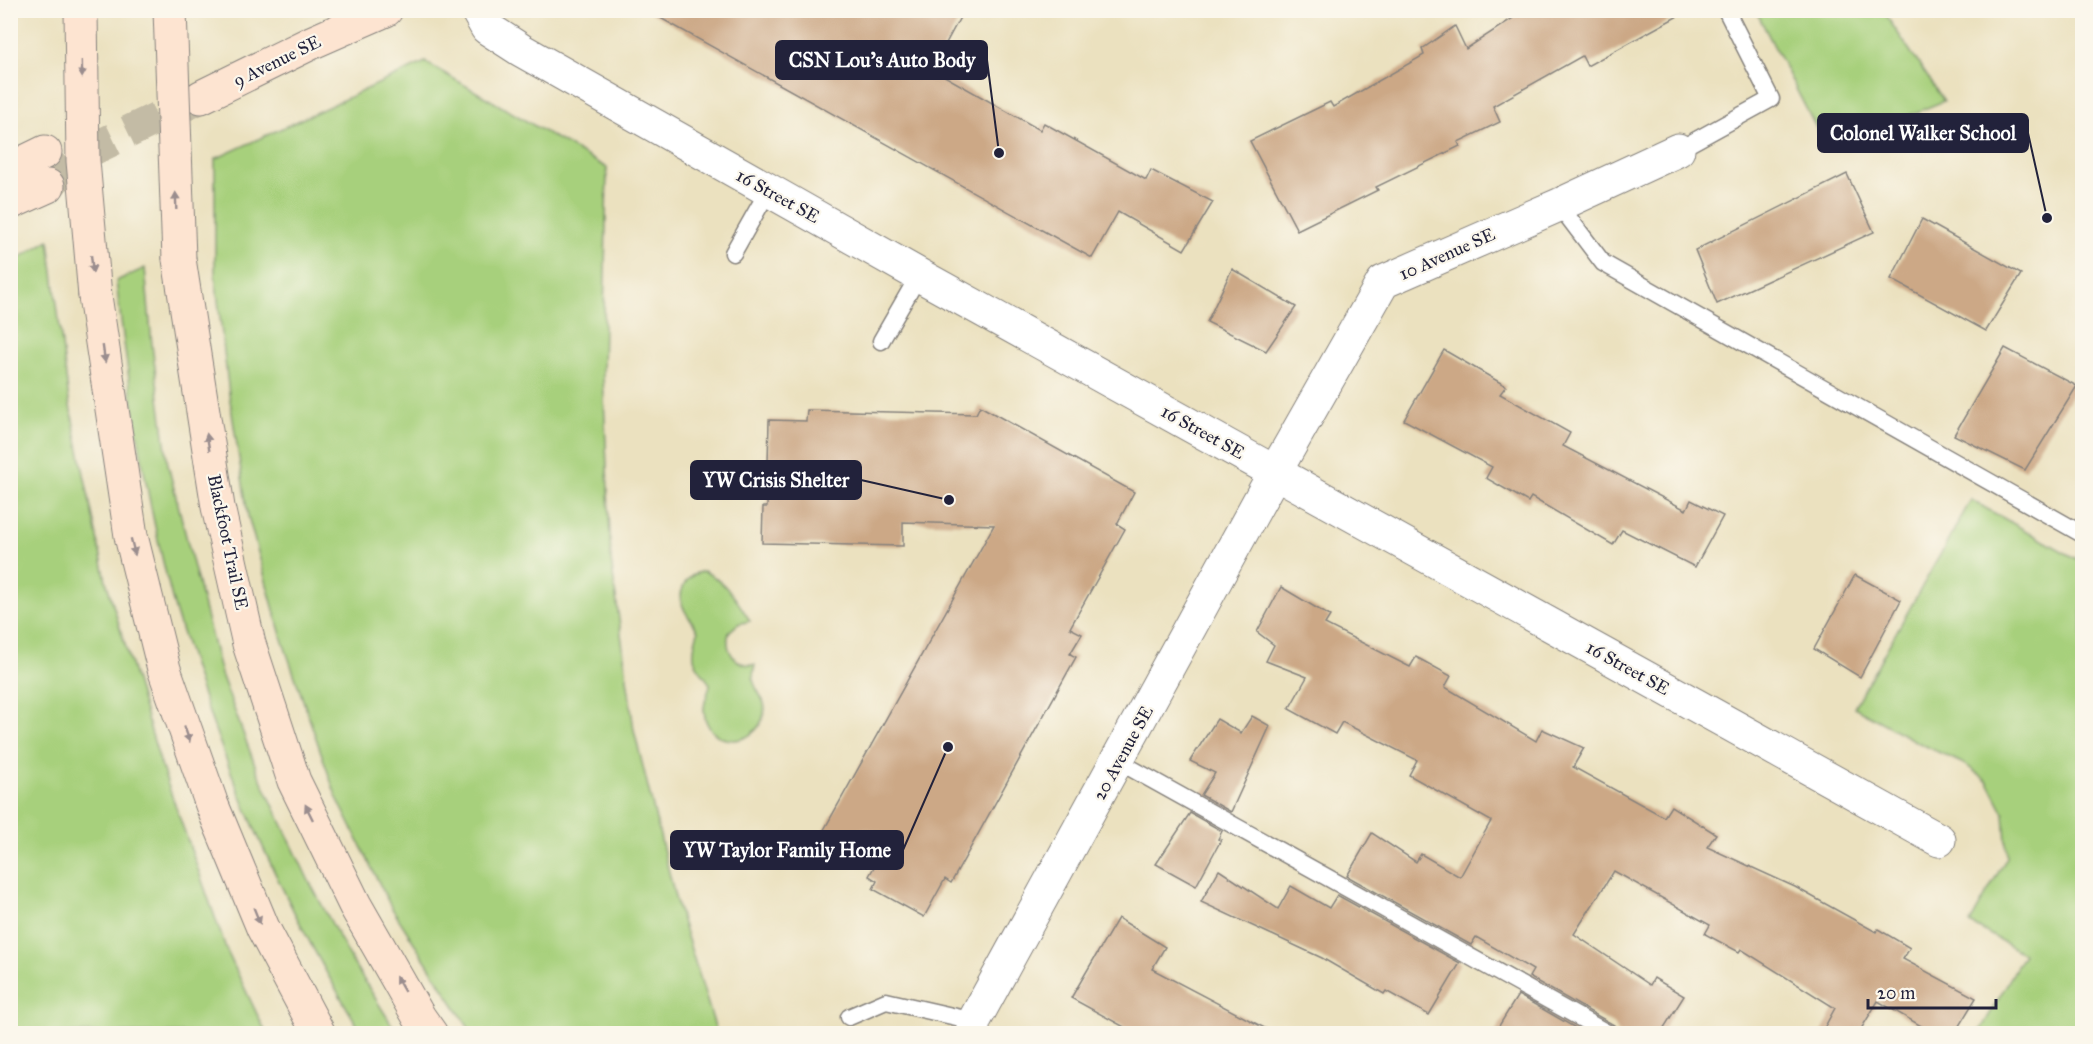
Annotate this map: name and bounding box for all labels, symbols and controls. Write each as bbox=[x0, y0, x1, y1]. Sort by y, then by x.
street label: 9 Avenue SE bbox=[230, 30, 324, 92]
callout: CSN Lou's Auto Body bbox=[776, 41, 987, 79]
text: CSN Lou's Auto Body bbox=[789, 48, 977, 73]
one-way arrow bbox=[77, 59, 86, 78]
callout: Colonel Walker School bbox=[1818, 114, 2028, 152]
text: Colonel Walker School bbox=[1830, 121, 2017, 145]
street label: 16 Street SE bbox=[732, 164, 824, 228]
one-way arrow bbox=[172, 192, 181, 211]
street label: 10 Avenue SE bbox=[1396, 223, 1498, 285]
one-way arrow bbox=[87, 254, 97, 273]
one-way arrow bbox=[99, 345, 108, 364]
street label: 16 Street SE bbox=[1157, 400, 1249, 464]
one-way arrow bbox=[203, 433, 212, 452]
callout: YW Crisis Shelter bbox=[691, 461, 861, 499]
text: YW Crisis Shelter bbox=[702, 468, 850, 492]
street label: Blackfoot Trail SE bbox=[203, 472, 253, 612]
one-way arrow bbox=[129, 538, 139, 556]
street label: 16 Street SE bbox=[1582, 636, 1674, 700]
street label: 20 Avenue SE bbox=[1088, 702, 1158, 804]
one-way arrow bbox=[182, 725, 192, 743]
one-way arrow bbox=[305, 803, 314, 820]
callout: YW Taylor Family Home bbox=[671, 831, 903, 869]
text: YW Taylor Family Home bbox=[682, 838, 892, 863]
one-way arrow bbox=[253, 907, 262, 925]
scale bar bbox=[1868, 972, 1996, 1010]
one-way arrow bbox=[395, 976, 406, 992]
text: 20 m bbox=[1877, 982, 1915, 1004]

